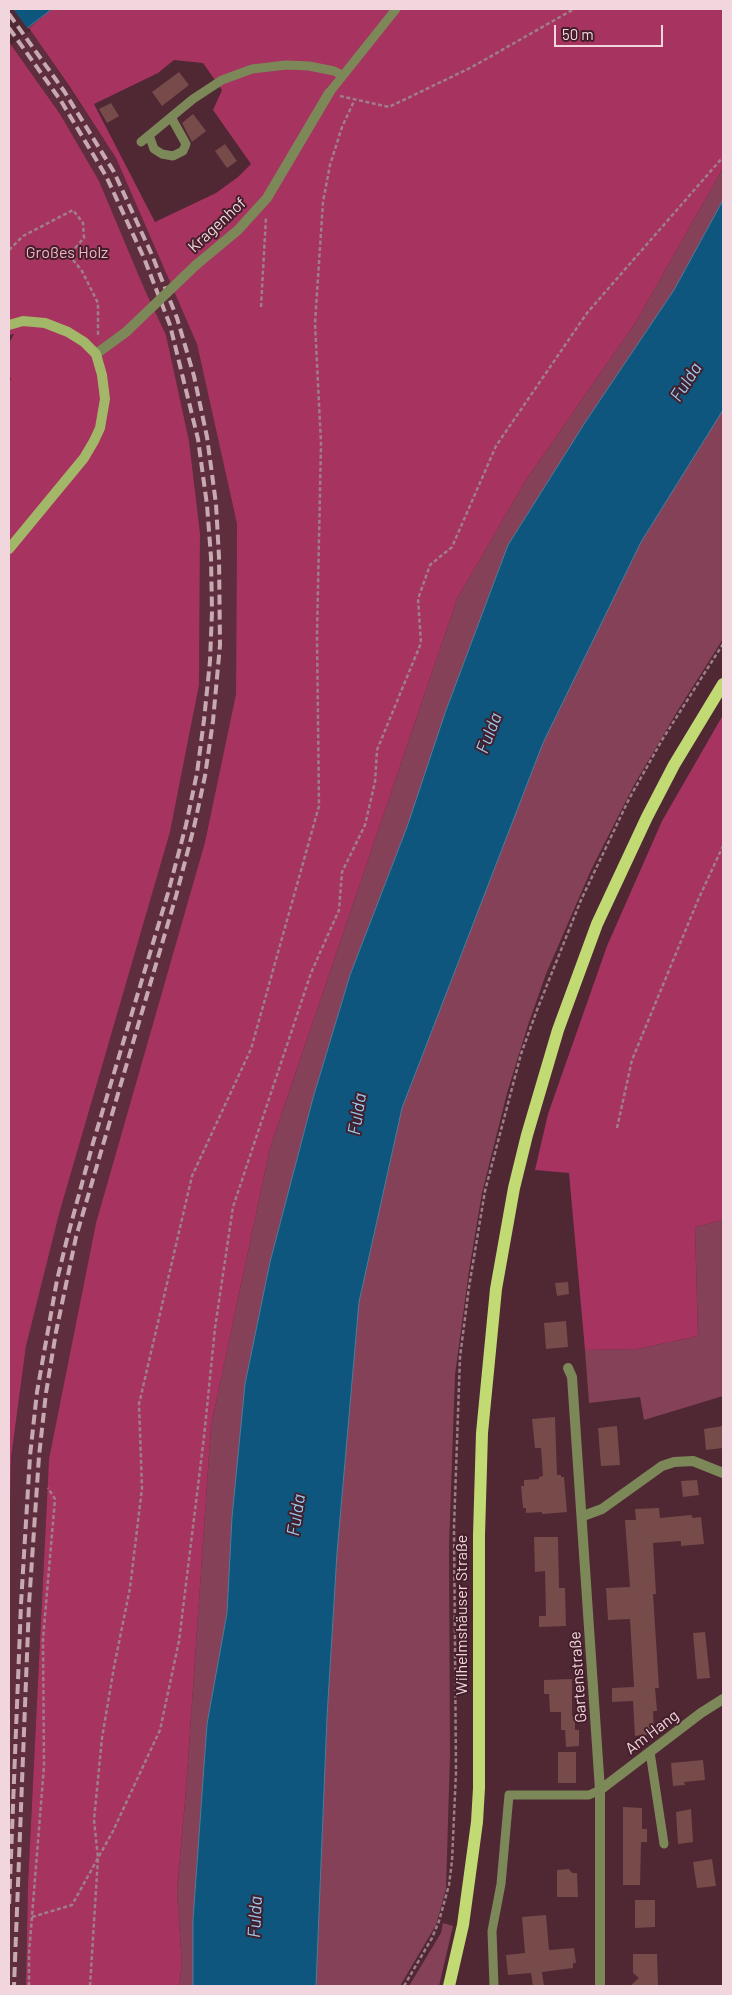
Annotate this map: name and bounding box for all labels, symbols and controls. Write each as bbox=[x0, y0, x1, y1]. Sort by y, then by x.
scale bar bbox=[557, 15, 666, 47]
text: 50 m bbox=[562, 25, 594, 43]
street label: Kragenhof bbox=[184, 193, 250, 257]
park label: Großes Holz bbox=[26, 243, 108, 263]
water label: Fulda bbox=[665, 358, 707, 406]
water label: Fulda bbox=[471, 709, 507, 757]
water label: Fulda bbox=[343, 1092, 371, 1136]
water label: Fulda bbox=[282, 1493, 310, 1537]
street label: Wilhelmshäuser Straße bbox=[452, 1535, 472, 1695]
street label: Gartenstraße bbox=[565, 1631, 591, 1723]
street label: Am Hang bbox=[621, 1706, 683, 1758]
water label: Fulda bbox=[243, 1895, 267, 1939]

